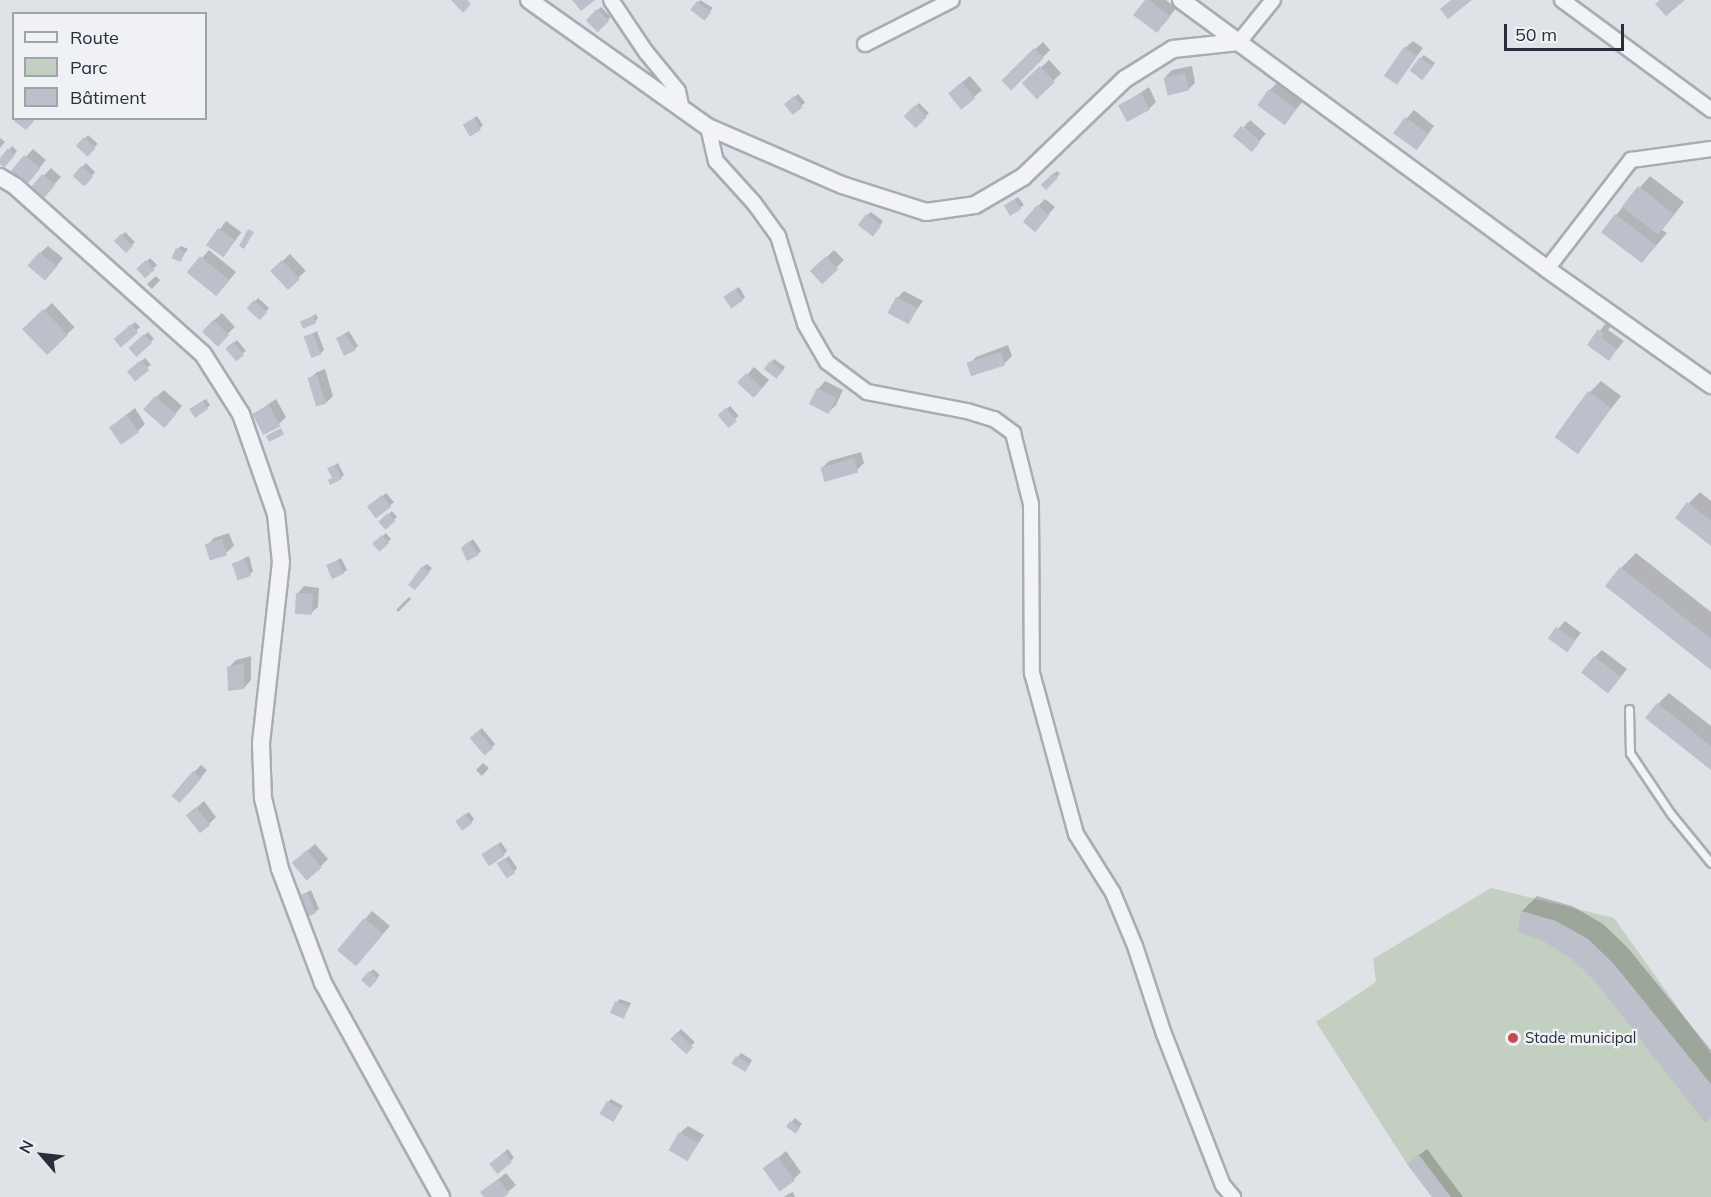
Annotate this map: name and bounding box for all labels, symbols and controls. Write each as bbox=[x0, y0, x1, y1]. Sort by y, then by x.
legend bbox=[12, 12, 207, 120]
scale bar bbox=[1507, 12, 1627, 50]
text: 50 m bbox=[1515, 23, 1557, 46]
text: Route bbox=[70, 26, 119, 49]
text: Parc bbox=[70, 56, 107, 79]
text: Bâtiment bbox=[70, 86, 146, 109]
place label: Stade municipal bbox=[1525, 1029, 1636, 1047]
marker: Stade municipal bbox=[1506, 1031, 1520, 1045]
north arrow bbox=[12, 1125, 72, 1185]
text: N bbox=[14, 1137, 38, 1157]

